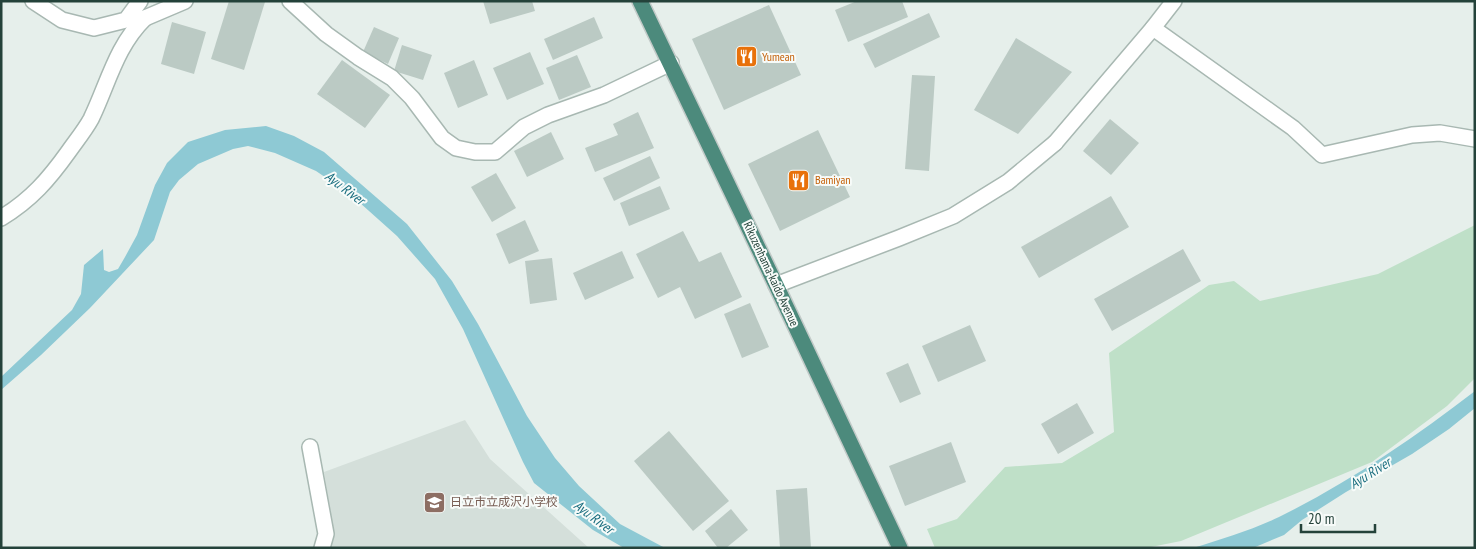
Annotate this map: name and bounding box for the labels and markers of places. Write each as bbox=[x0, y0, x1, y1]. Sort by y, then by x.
restaurant icon: Yumean bbox=[734, 45, 758, 69]
place label: Yumean bbox=[762, 49, 795, 64]
restaurant icon: Bamiyan bbox=[787, 168, 811, 192]
place label: Bamiyan bbox=[815, 172, 850, 187]
school or university icon: 日立市立成沢小学校 bbox=[422, 490, 446, 514]
place label: 日立市立成沢小学校 bbox=[450, 494, 558, 509]

